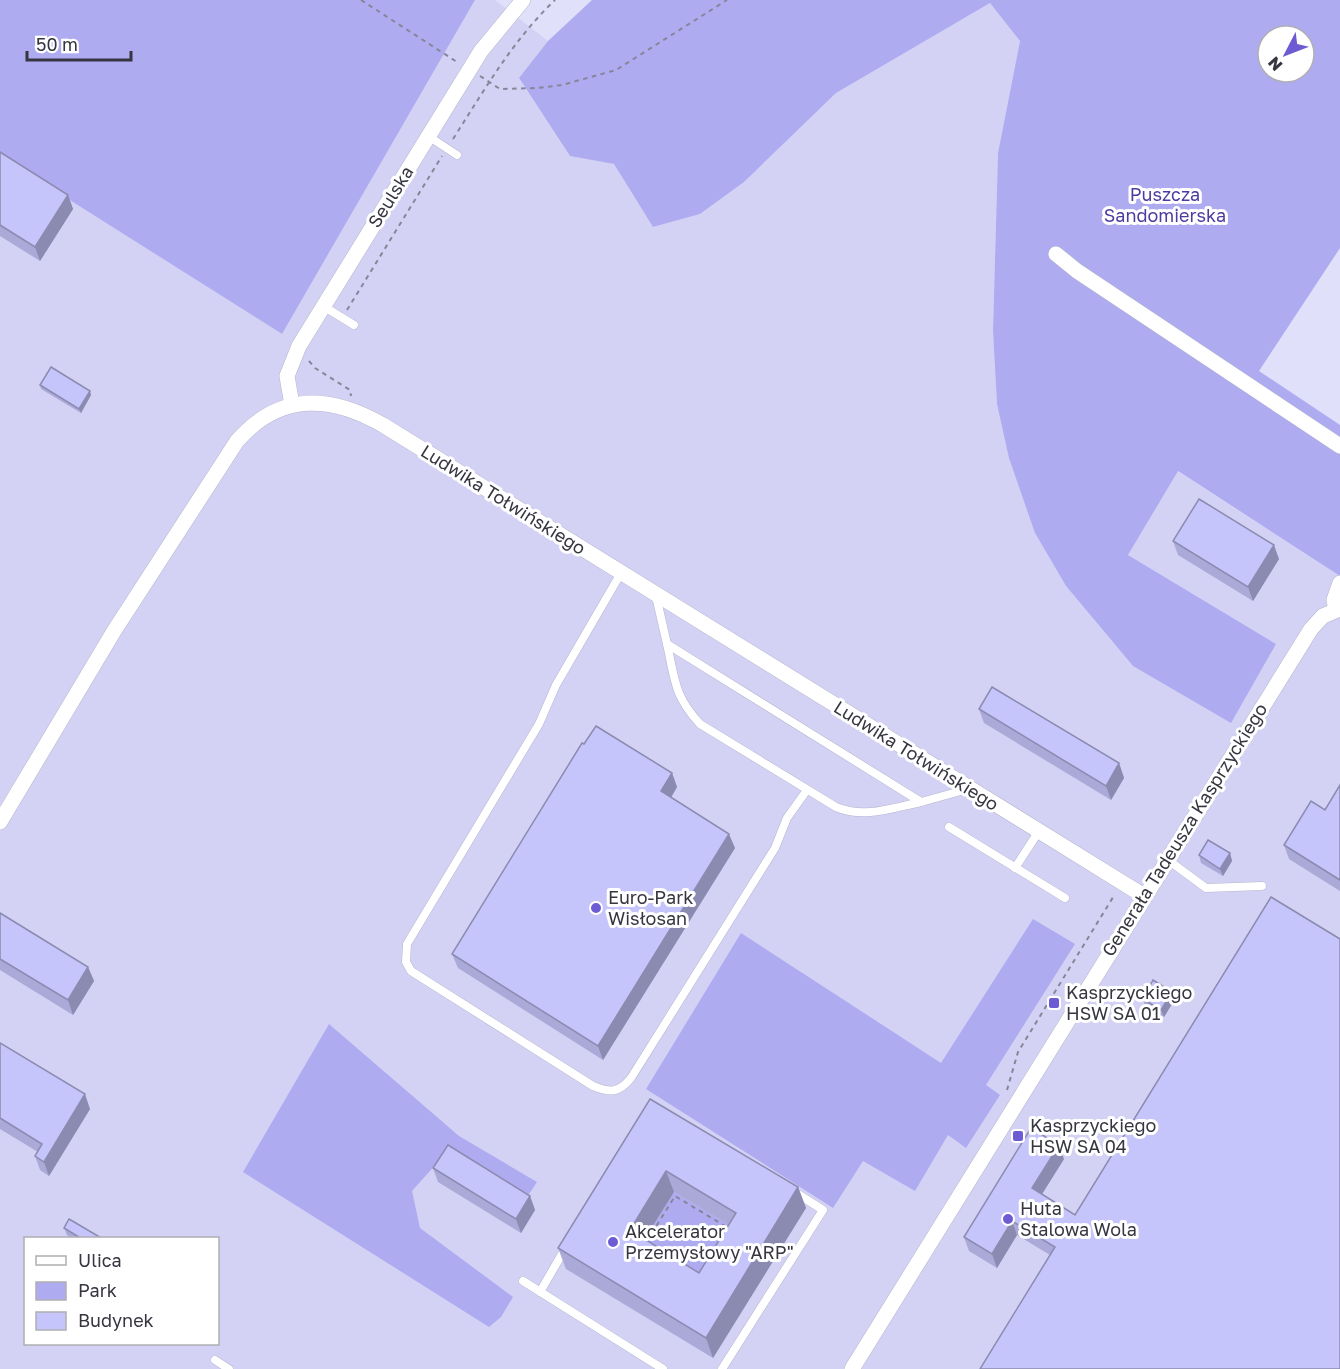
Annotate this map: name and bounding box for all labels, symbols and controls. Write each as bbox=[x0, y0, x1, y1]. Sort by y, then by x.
scale bar bbox=[27, 24, 130, 62]
north arrow bbox=[1256, 24, 1316, 84]
text: 50 m bbox=[36, 33, 78, 55]
text: N bbox=[1263, 53, 1286, 75]
street label: Seulska bbox=[363, 162, 418, 231]
park label: Puszcza Sandomierska bbox=[1104, 183, 1226, 226]
street label: Ludwika Tołwińskiego bbox=[417, 439, 590, 559]
street label: Ludwika Tołwińskiego bbox=[830, 695, 1003, 815]
street label: Generała Tadeusza Kasprzyckiego bbox=[1097, 699, 1271, 960]
place label: Euro-Park Wisłosan bbox=[608, 886, 693, 929]
marker: Euro-Park Wisłosan bbox=[589, 901, 603, 915]
place label: Kasprzyckiego HSW SA 01 bbox=[1066, 981, 1192, 1024]
marker: Kasprzyckiego HSW SA 01 bbox=[1047, 996, 1061, 1010]
place label: Kasprzyckiego HSW SA 04 bbox=[1030, 1114, 1156, 1157]
marker: Kasprzyckiego HSW SA 04 bbox=[1011, 1129, 1025, 1143]
place label: Huta Stalowa Wola bbox=[1020, 1197, 1137, 1240]
marker: Huta Stalowa Wola bbox=[1001, 1212, 1015, 1226]
place label: Akcelerator Przemysłowy "ARP" bbox=[625, 1220, 794, 1263]
marker: Akcelerator Przemysłowy "ARP" bbox=[606, 1235, 620, 1249]
legend bbox=[24, 1237, 219, 1345]
text: Ulica bbox=[78, 1249, 122, 1271]
text: Park bbox=[78, 1279, 117, 1301]
text: Budynek bbox=[78, 1309, 154, 1331]

